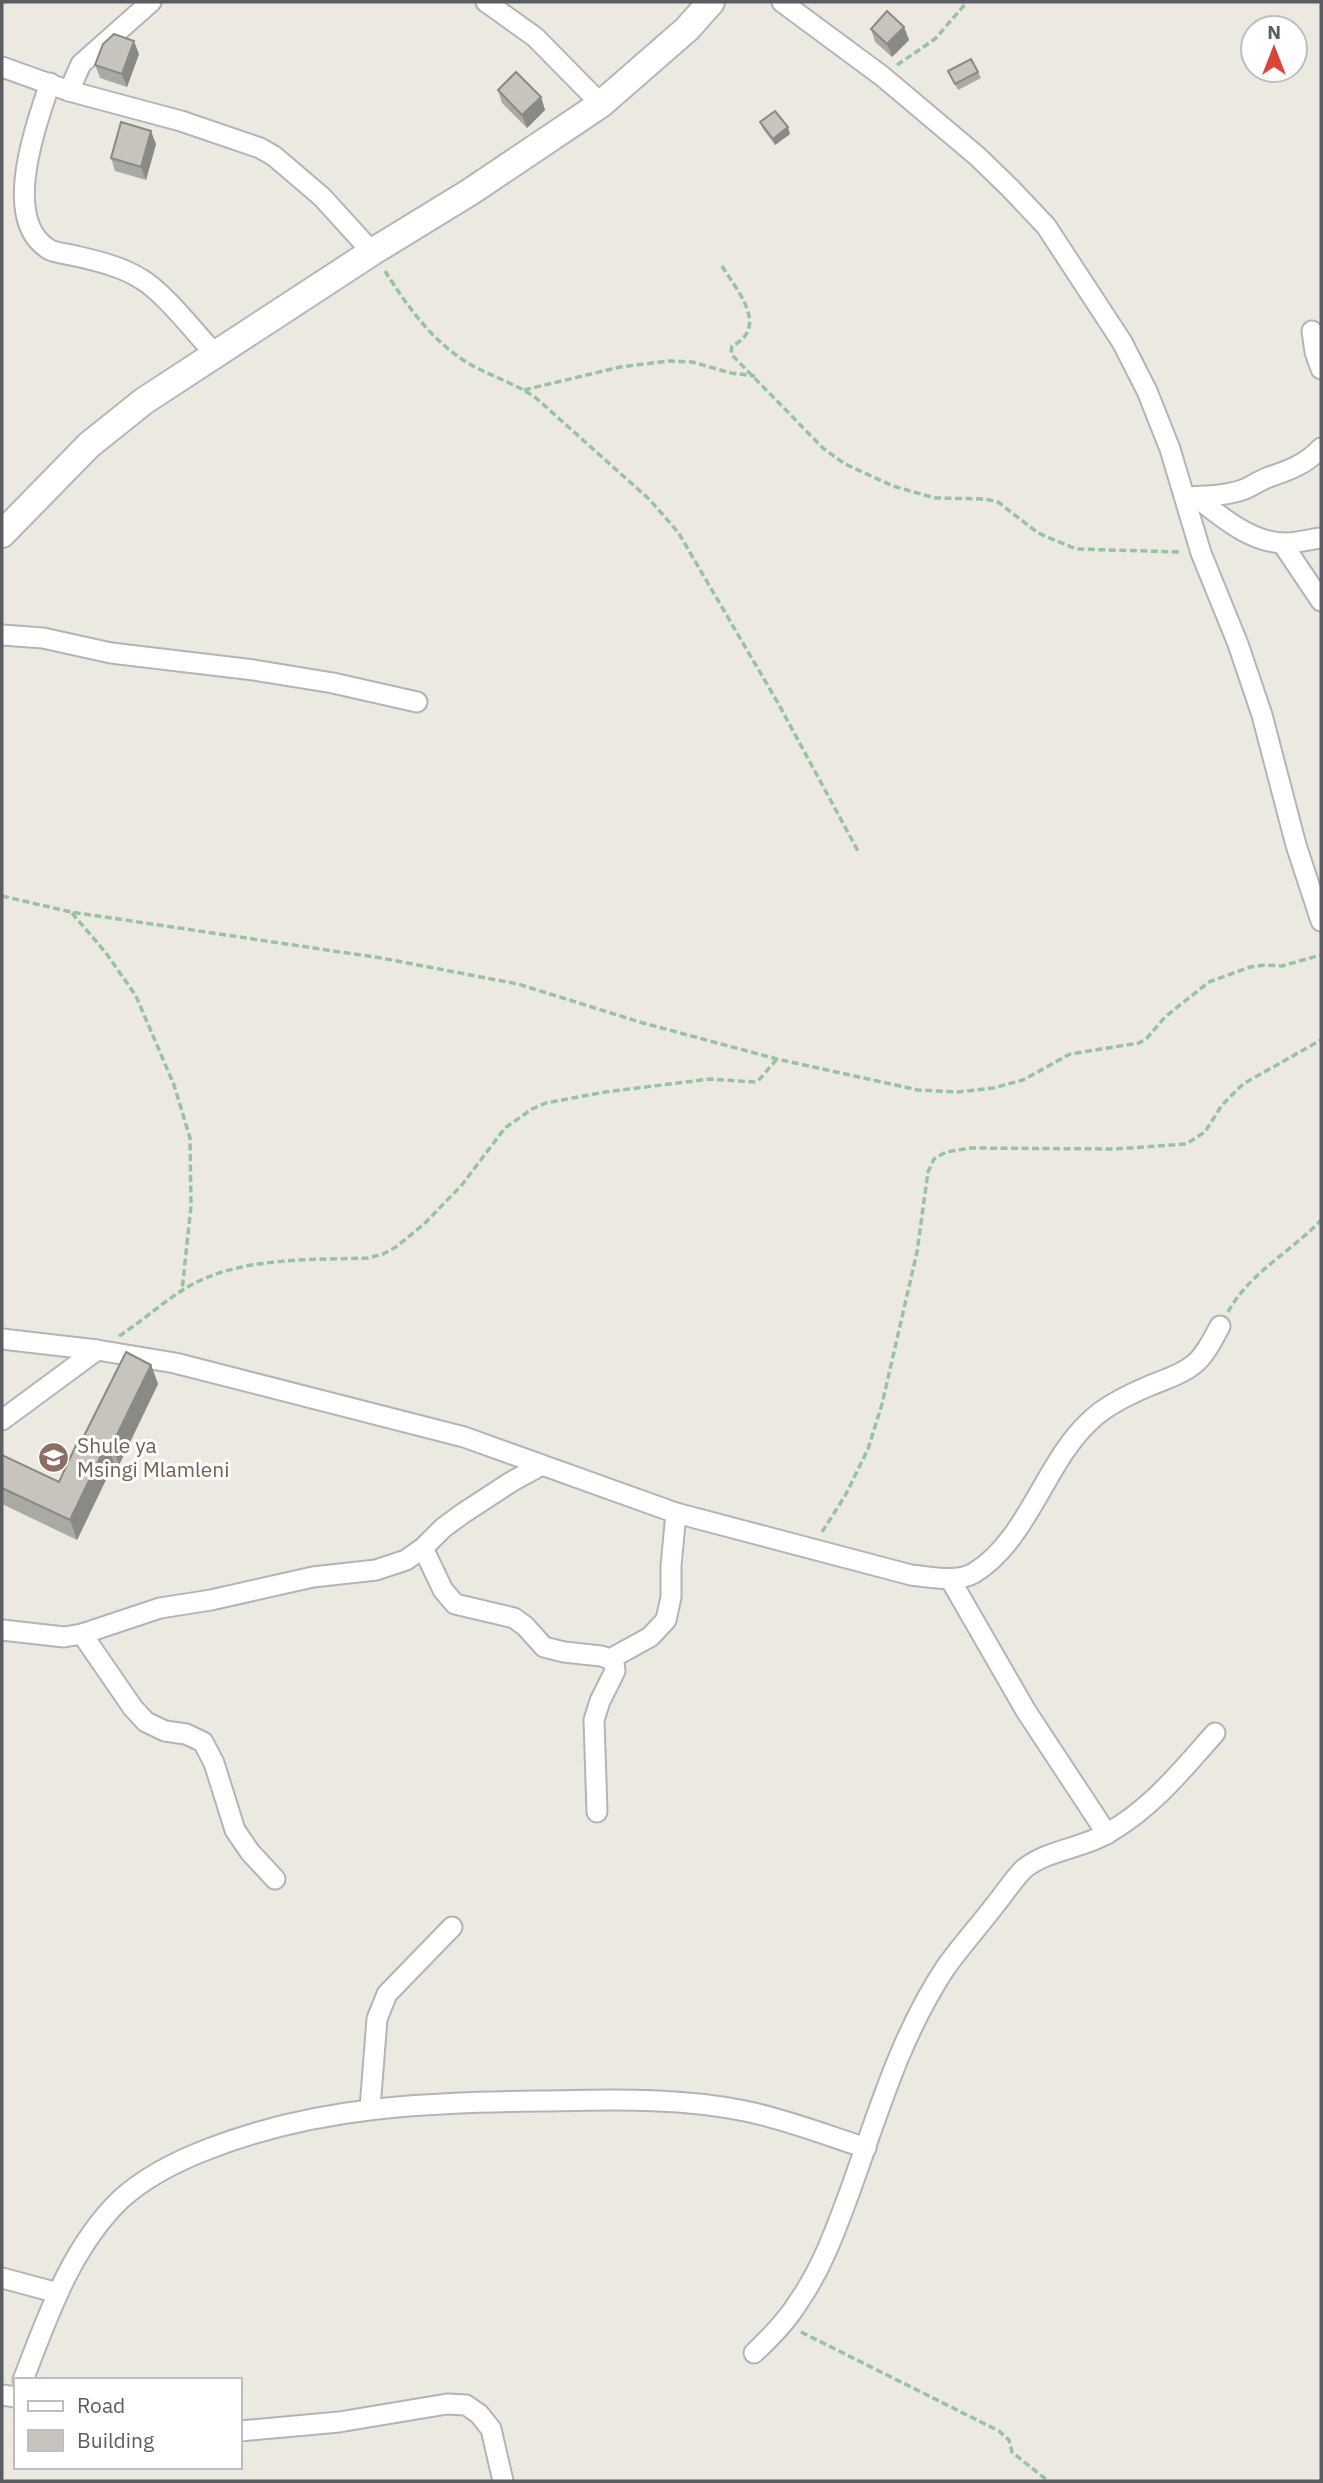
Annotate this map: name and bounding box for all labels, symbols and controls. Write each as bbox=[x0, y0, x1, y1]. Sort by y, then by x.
north arrow bbox=[1239, 14, 1309, 84]
text: N bbox=[1267, 20, 1281, 44]
place label: Shule ya Msingi Mlamleni bbox=[77, 1431, 229, 1483]
school or university icon: Shule ya Msingi Mlamleni bbox=[37, 1441, 71, 1475]
legend bbox=[14, 2378, 242, 2469]
text: Road bbox=[77, 2391, 125, 2419]
text: Building bbox=[77, 2426, 154, 2454]

